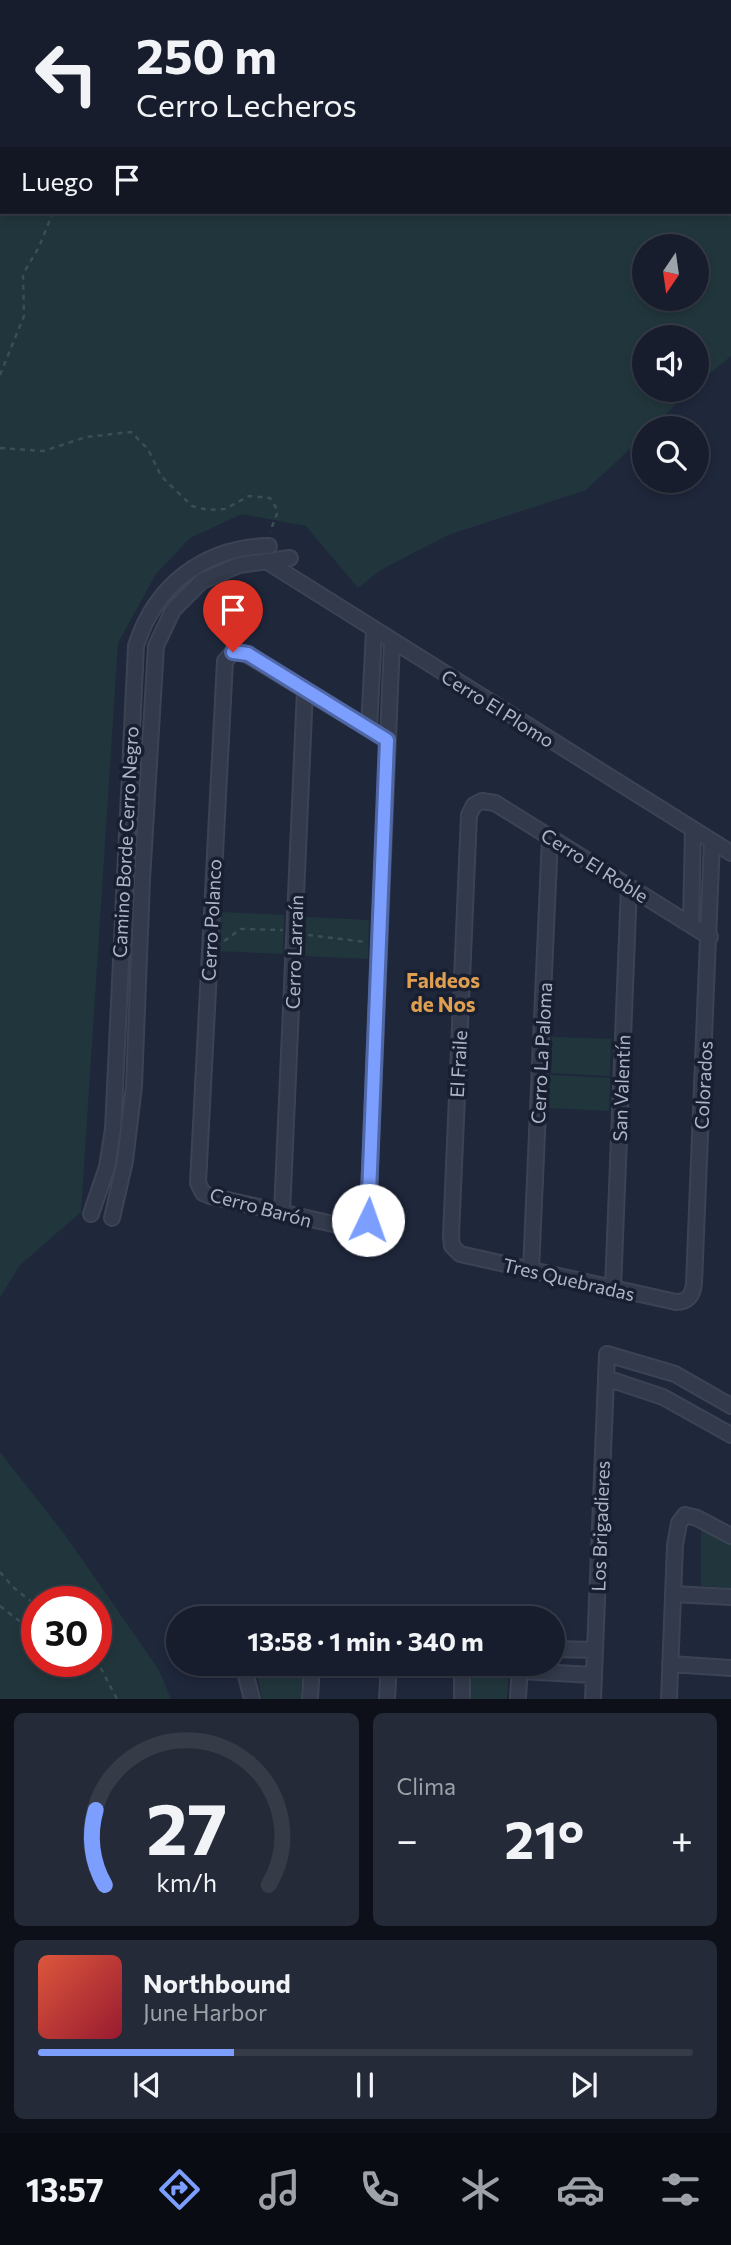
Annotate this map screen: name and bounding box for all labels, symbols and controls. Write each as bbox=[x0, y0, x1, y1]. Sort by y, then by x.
text: 250 m bbox=[136, 24, 277, 84]
icon: left bbox=[21, 28, 112, 119]
text: Cerro Lecheros bbox=[136, 84, 357, 124]
icon: arrive bbox=[108, 161, 146, 199]
text: Luego bbox=[21, 165, 94, 196]
north arrow bbox=[632, 234, 709, 312]
map controls bbox=[632, 234, 709, 493]
button: sound bbox=[632, 325, 709, 402]
button: search bbox=[632, 416, 709, 493]
pin bbox=[203, 580, 263, 652]
icon: arrive bbox=[214, 591, 252, 629]
street label: Cerro El Plomo bbox=[437, 664, 559, 752]
street label: Camino Borde Cerro Negro bbox=[107, 726, 143, 958]
street label: Cerro El Roble bbox=[537, 823, 653, 907]
street label: Cerro Polanco bbox=[196, 858, 226, 982]
street label: Cerro Larraín bbox=[281, 894, 307, 1010]
district label: Faldeos de Nos bbox=[406, 967, 480, 1016]
street label: Cerro La Paloma bbox=[526, 982, 556, 1124]
street label: El Fraile bbox=[445, 1030, 471, 1098]
street label: San Valentín bbox=[608, 1034, 634, 1142]
street label: Colorados bbox=[689, 1040, 717, 1130]
street label: Cerro Barón bbox=[208, 1182, 314, 1232]
position arrow bbox=[331, 1183, 405, 1257]
street label: Tres Quebradas bbox=[501, 1253, 637, 1305]
street label: Los Brigadieres bbox=[586, 1460, 614, 1592]
speed limit sign: 30 bbox=[21, 1586, 112, 1677]
text: 13:58 · 1 min · 340 m bbox=[247, 1625, 484, 1656]
text: Clima bbox=[397, 1772, 456, 1800]
text: 27 bbox=[146, 1782, 227, 1871]
text: 21° bbox=[505, 1806, 584, 1870]
text: − bbox=[397, 1815, 418, 1862]
text: + bbox=[671, 1815, 693, 1862]
text: km/h bbox=[156, 1867, 217, 1897]
text: Northbound bbox=[143, 1967, 291, 1998]
text: June Harbor bbox=[143, 1998, 267, 2026]
icon: previous bbox=[128, 2066, 166, 2104]
icon: pause bbox=[346, 2066, 384, 2104]
icon: next bbox=[565, 2066, 603, 2104]
icon: directions bbox=[155, 2165, 204, 2214]
icon: music bbox=[255, 2165, 304, 2214]
icon: phone bbox=[355, 2165, 404, 2214]
icon: climate bbox=[456, 2165, 505, 2214]
icon: car bbox=[556, 2165, 605, 2214]
icon: filters bbox=[656, 2165, 705, 2214]
text: 13:57 bbox=[26, 2169, 103, 2209]

